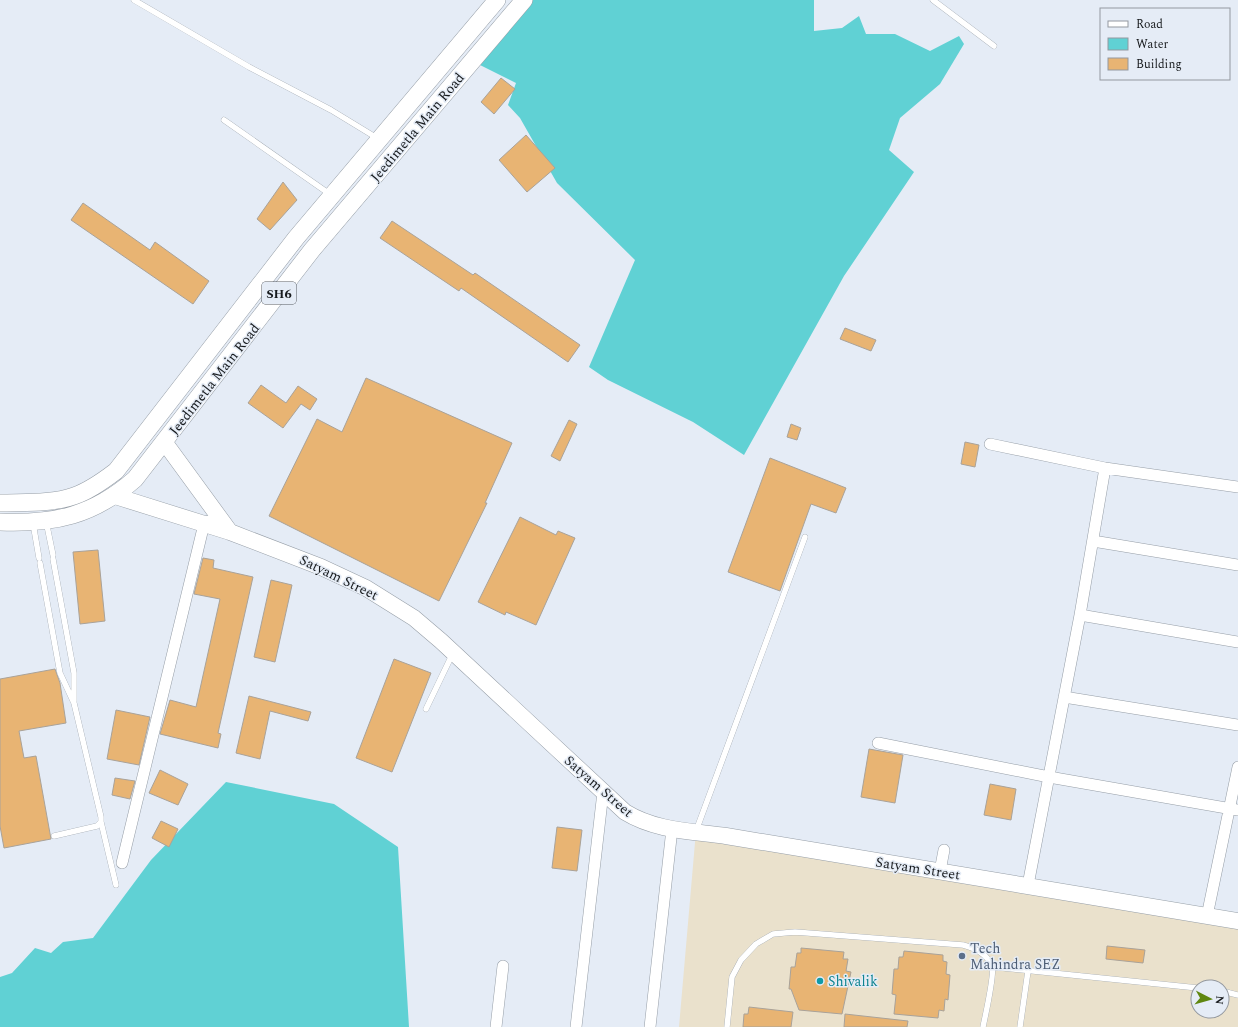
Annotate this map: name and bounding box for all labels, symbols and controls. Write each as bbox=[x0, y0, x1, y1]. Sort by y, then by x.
legend bbox=[1100, 8, 1230, 80]
text: Road bbox=[1136, 15, 1163, 34]
text: Water bbox=[1136, 35, 1168, 54]
text: Building bbox=[1136, 55, 1182, 74]
street label: Jeedimetla Main Road bbox=[365, 68, 470, 187]
road number: SH6 bbox=[262, 282, 296, 304]
street label: Jeedimetla Main Road bbox=[164, 319, 265, 440]
street label: Satyam Street bbox=[296, 549, 382, 606]
street label: Satyam Street bbox=[560, 750, 638, 822]
street label: Satyam Street bbox=[874, 851, 962, 886]
place label: Tech Mahindra SEZ bbox=[970, 938, 1060, 975]
marker: Tech Mahindra SEZ bbox=[957, 951, 967, 961]
place label: Shivalik bbox=[828, 971, 878, 992]
marker: Shivalik bbox=[815, 976, 825, 986]
north arrow bbox=[1190, 979, 1230, 1019]
text: N bbox=[1211, 995, 1228, 1005]

